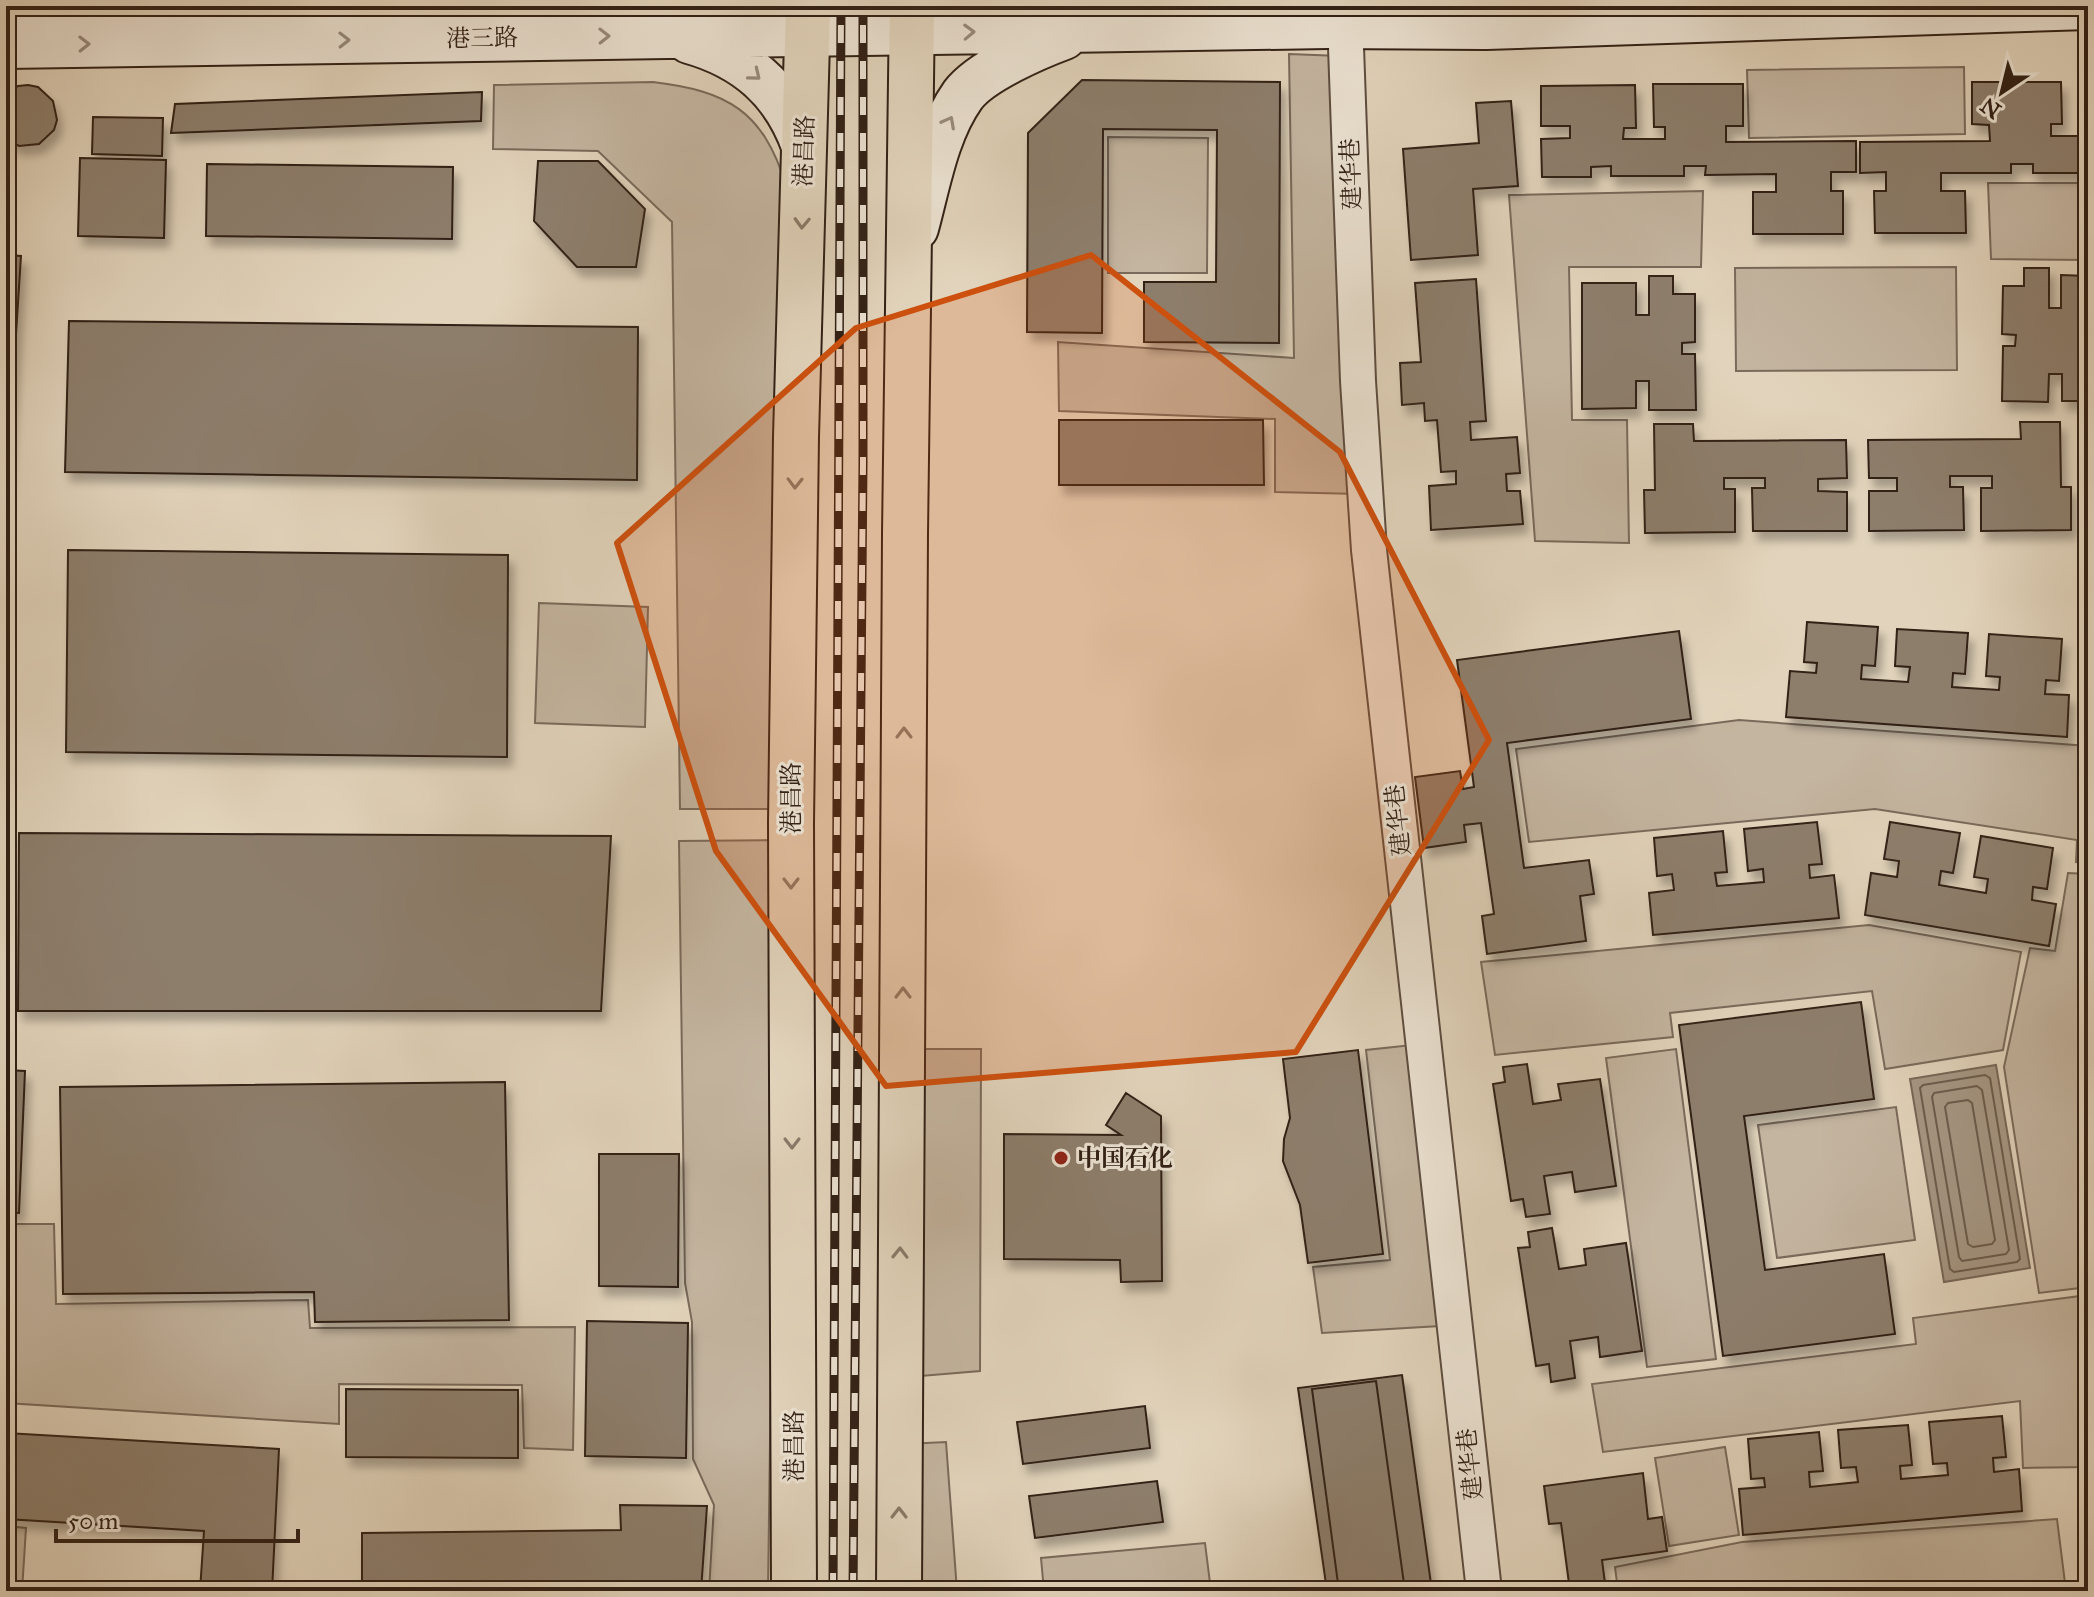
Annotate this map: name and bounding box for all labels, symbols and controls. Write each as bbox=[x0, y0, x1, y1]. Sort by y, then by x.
street label: 港三路 bbox=[446, 22, 518, 54]
one-way arrow bbox=[963, 23, 976, 41]
one-way arrow bbox=[598, 27, 611, 45]
one-way arrow bbox=[338, 31, 351, 49]
one-way arrow bbox=[78, 36, 91, 53]
north arrow bbox=[1962, 52, 2042, 132]
one-way arrow bbox=[746, 65, 760, 80]
text: N bbox=[1975, 91, 2006, 124]
street label: 港昌路 bbox=[788, 114, 820, 188]
one-way arrow bbox=[940, 115, 955, 130]
street label: 建华巷 bbox=[1335, 137, 1367, 211]
one-way arrow bbox=[793, 217, 810, 230]
one-way arrow bbox=[786, 477, 804, 490]
one-way arrow bbox=[895, 726, 913, 739]
street label: 港昌路 bbox=[776, 762, 806, 834]
street label: 建华巷 bbox=[1379, 783, 1417, 857]
one-way arrow bbox=[782, 877, 800, 890]
one-way arrow bbox=[894, 986, 912, 999]
one-way arrow bbox=[783, 1137, 801, 1150]
place label: 中国石化 bbox=[1077, 1143, 1173, 1173]
marker: 中国石化 bbox=[1052, 1149, 1070, 1167]
one-way arrow bbox=[892, 1246, 909, 1259]
street label: 港昌路 bbox=[779, 1410, 809, 1482]
street label: 建华巷 bbox=[1451, 1427, 1489, 1501]
scale bar bbox=[56, 1493, 298, 1543]
text: 50 m bbox=[68, 1506, 118, 1536]
one-way arrow bbox=[890, 1506, 908, 1519]

